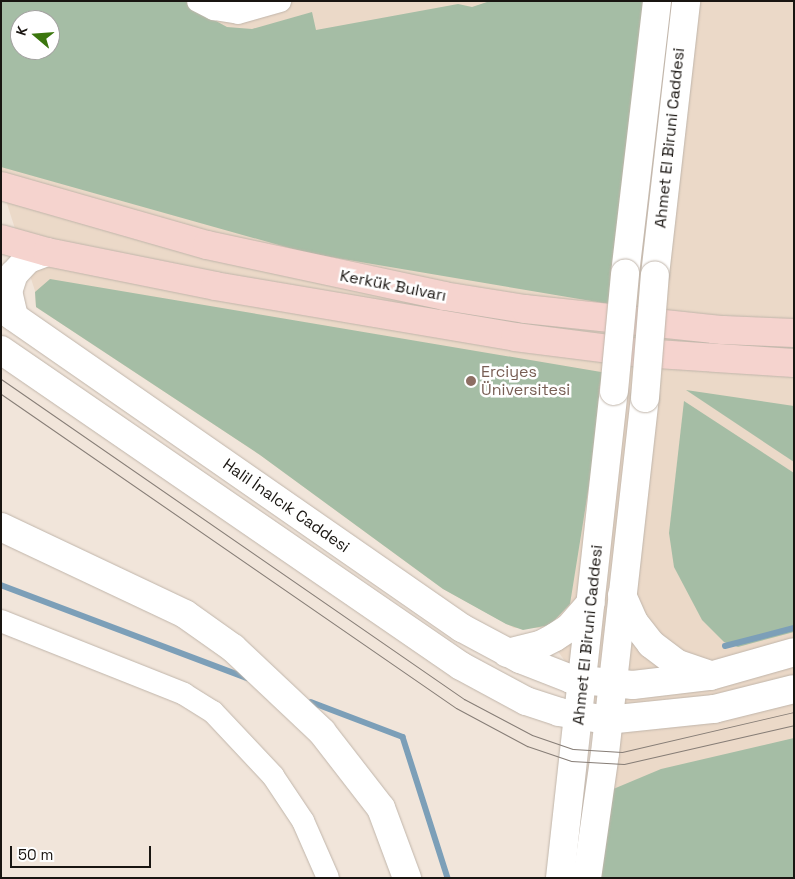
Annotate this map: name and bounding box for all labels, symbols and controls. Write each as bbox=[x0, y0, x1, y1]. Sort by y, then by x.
north arrow bbox=[10, 10, 60, 60]
text: K bbox=[12, 24, 32, 38]
street label: Ahmet El Biruni Caddesi bbox=[651, 47, 689, 229]
street label: Kerkük Bulvarı bbox=[338, 266, 448, 306]
place label: Erciyes Üniversitesi bbox=[481, 362, 570, 400]
marker: Erciyes Üniversitesi bbox=[465, 375, 477, 387]
street label: Halil İnalcık Caddesi bbox=[219, 455, 353, 557]
street label: Ahmet El Biruni Caddesi bbox=[569, 544, 607, 726]
scale bar bbox=[12, 836, 154, 868]
text: 50 m bbox=[18, 845, 53, 864]

